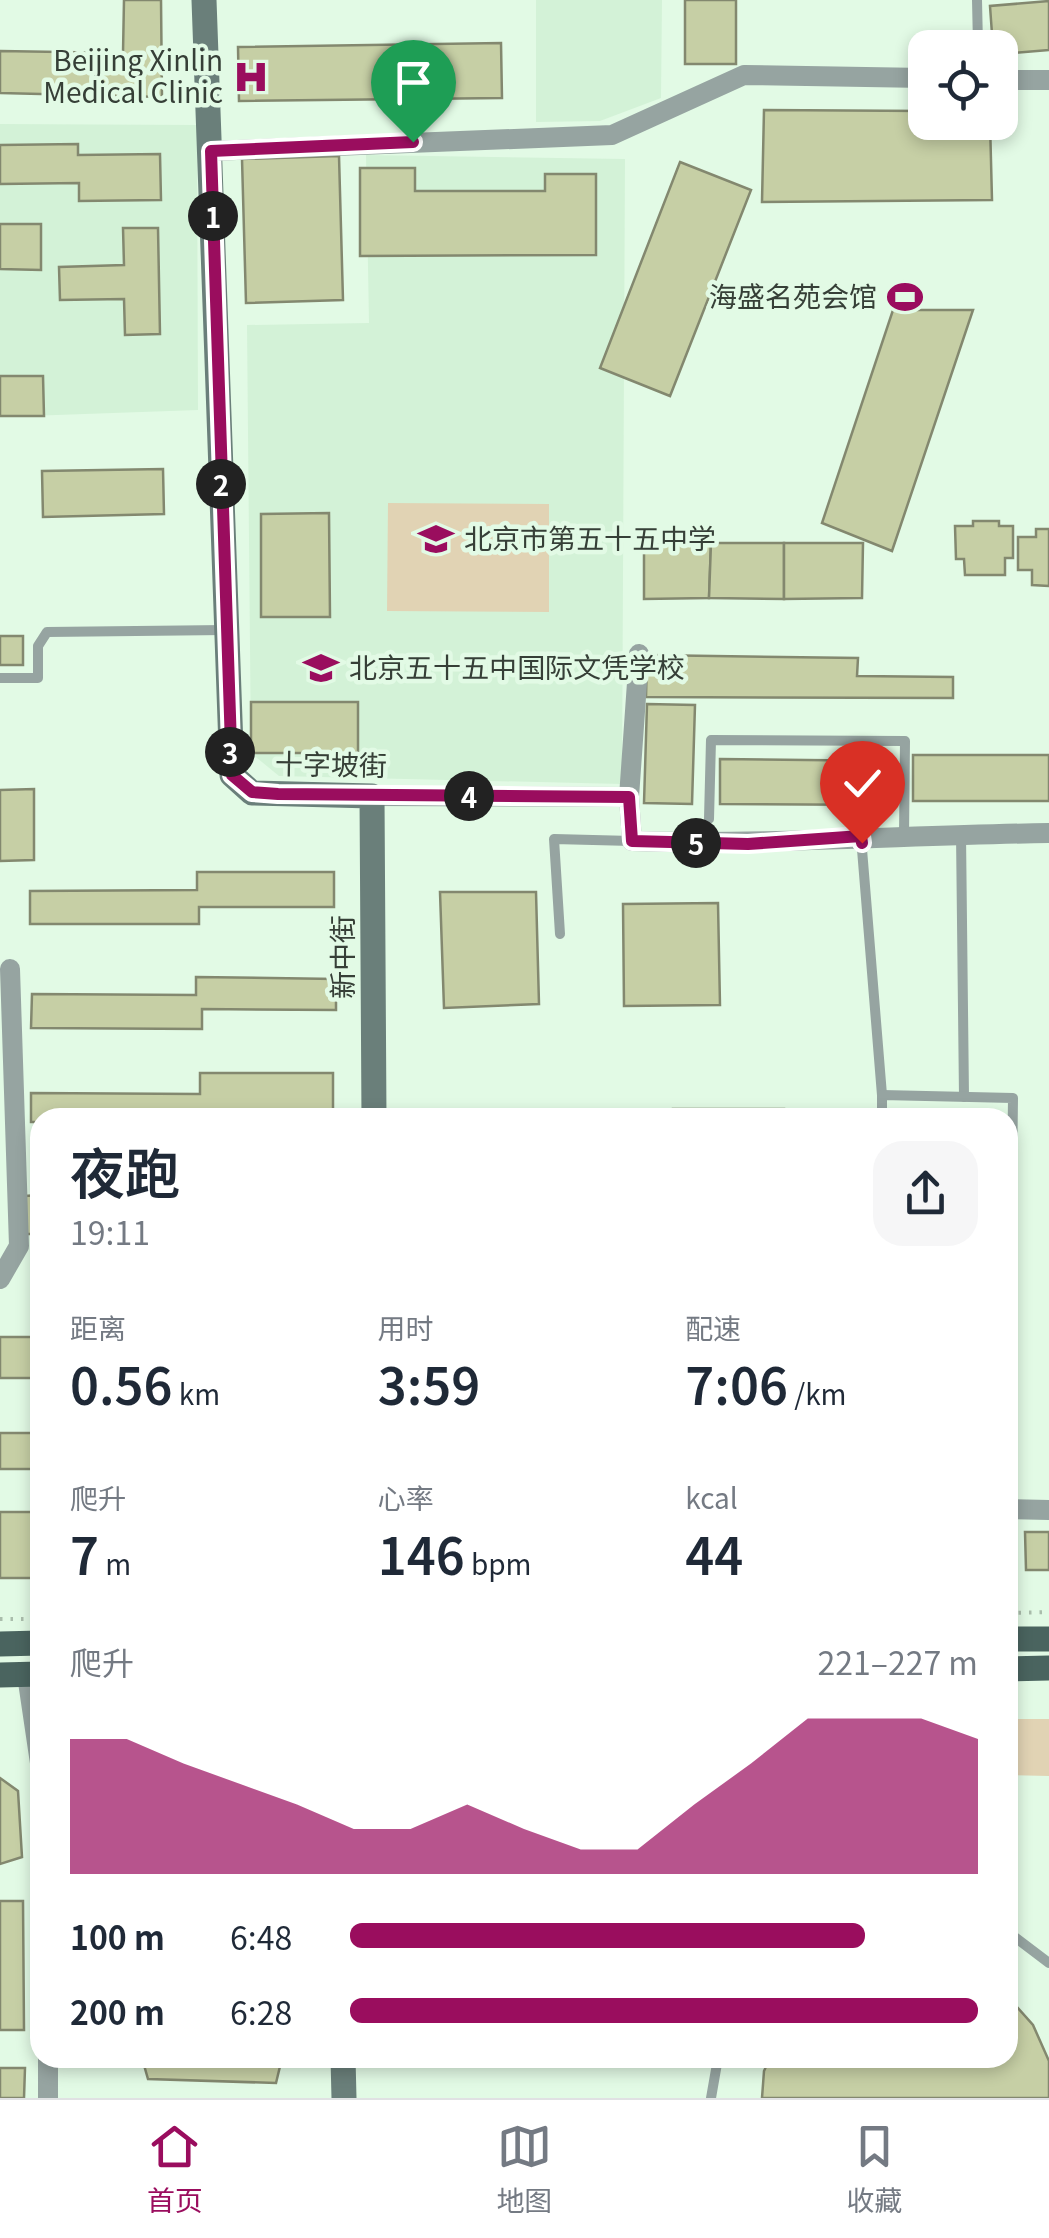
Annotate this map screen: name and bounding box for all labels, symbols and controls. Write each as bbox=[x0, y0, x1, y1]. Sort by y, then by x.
map controls bbox=[908, 30, 1018, 140]
button: locate bbox=[908, 30, 1018, 140]
place label: Beijing Xinlin Medical Clinic bbox=[43, 39, 223, 111]
pin bbox=[371, 40, 456, 143]
icon: arrive bbox=[386, 55, 441, 110]
hospital icon: Beijing Xinlin Medical Clinic bbox=[232, 58, 270, 96]
pin: 1 bbox=[188, 191, 238, 241]
text: 1 bbox=[205, 196, 221, 236]
place label: 海盛名苑会馆 bbox=[709, 275, 877, 315]
sports icon: 海盛名苑会馆 bbox=[886, 278, 924, 316]
pin: 2 bbox=[196, 459, 246, 509]
text: 2 bbox=[213, 464, 229, 504]
place label: 北京市第五十五中学 bbox=[464, 517, 716, 557]
school or university icon: 北京市第五十五中学 bbox=[417, 520, 455, 558]
place label: 北京五十五中国际文凭学校 bbox=[349, 646, 685, 686]
school or university icon: 北京五十五中国际文凭学校 bbox=[302, 649, 340, 687]
pin: 3 bbox=[205, 727, 255, 777]
text: 3 bbox=[222, 732, 238, 772]
pin bbox=[820, 741, 905, 844]
street label: 十字坡街 bbox=[275, 742, 387, 784]
icon: check bbox=[835, 756, 890, 811]
pin: 4 bbox=[444, 771, 494, 821]
text: 4 bbox=[461, 776, 477, 816]
pin: 5 bbox=[671, 818, 721, 868]
text: 5 bbox=[688, 823, 704, 863]
street label: 新中街 bbox=[321, 915, 361, 999]
text: 夜跑 bbox=[70, 1130, 180, 1210]
button: share bbox=[873, 1141, 978, 1246]
text: 19:11 bbox=[70, 1208, 150, 1254]
text: 距离 bbox=[70, 1307, 126, 1347]
text: 用时 bbox=[378, 1307, 434, 1347]
text: 配速 bbox=[685, 1307, 741, 1347]
text: 0.56 bbox=[70, 1347, 173, 1419]
text: 3:59 bbox=[378, 1347, 480, 1419]
text: 7:06 bbox=[685, 1347, 788, 1419]
text: km bbox=[173, 1373, 220, 1413]
text: /km bbox=[788, 1373, 847, 1413]
text: 爬升 bbox=[70, 1477, 126, 1517]
text: 心率 bbox=[378, 1477, 434, 1517]
text: kcal bbox=[685, 1477, 738, 1517]
text: 7 bbox=[70, 1517, 99, 1589]
text: 146 bbox=[378, 1517, 465, 1589]
text: 44 bbox=[685, 1517, 743, 1589]
text: m bbox=[99, 1543, 131, 1583]
text: bpm bbox=[465, 1543, 532, 1583]
text: 爬升 bbox=[70, 1638, 134, 1684]
text: 221–227 m bbox=[817, 1638, 978, 1684]
text: 100 m bbox=[70, 1913, 165, 1959]
text: 6:48 bbox=[230, 1913, 292, 1959]
text: 200 m bbox=[70, 1988, 165, 2034]
text: 6:28 bbox=[230, 1988, 292, 2034]
tab: 首页 bbox=[147, 2119, 203, 2219]
tab: 地图 bbox=[496, 2119, 552, 2219]
tab: 收藏 bbox=[846, 2119, 902, 2219]

